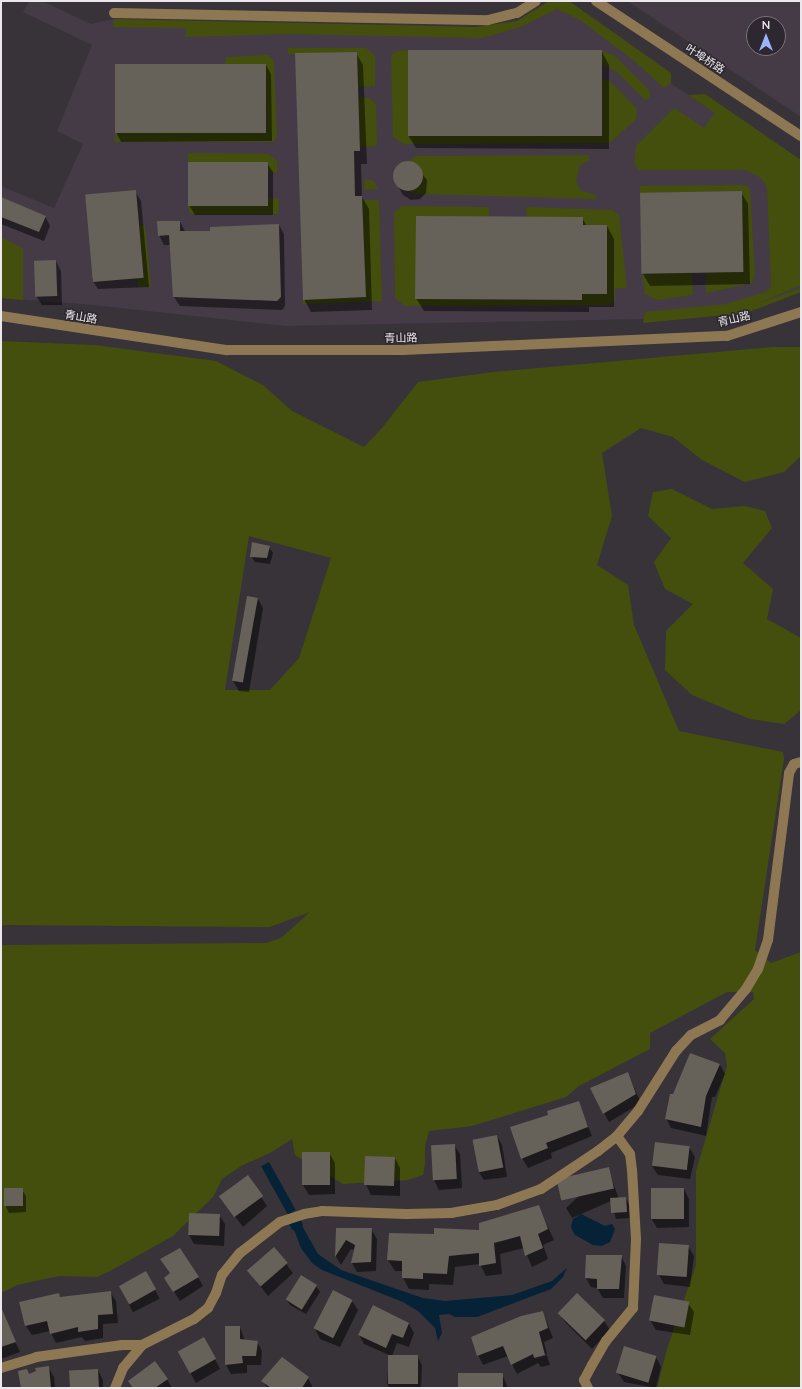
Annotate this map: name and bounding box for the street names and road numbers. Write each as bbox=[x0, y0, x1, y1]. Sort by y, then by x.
street label: 叶埠桥路 bbox=[683, 41, 727, 77]
street label: 青山路 bbox=[64, 308, 98, 326]
street label: 青山路 bbox=[716, 309, 752, 329]
street label: 青山路 bbox=[384, 331, 418, 345]

